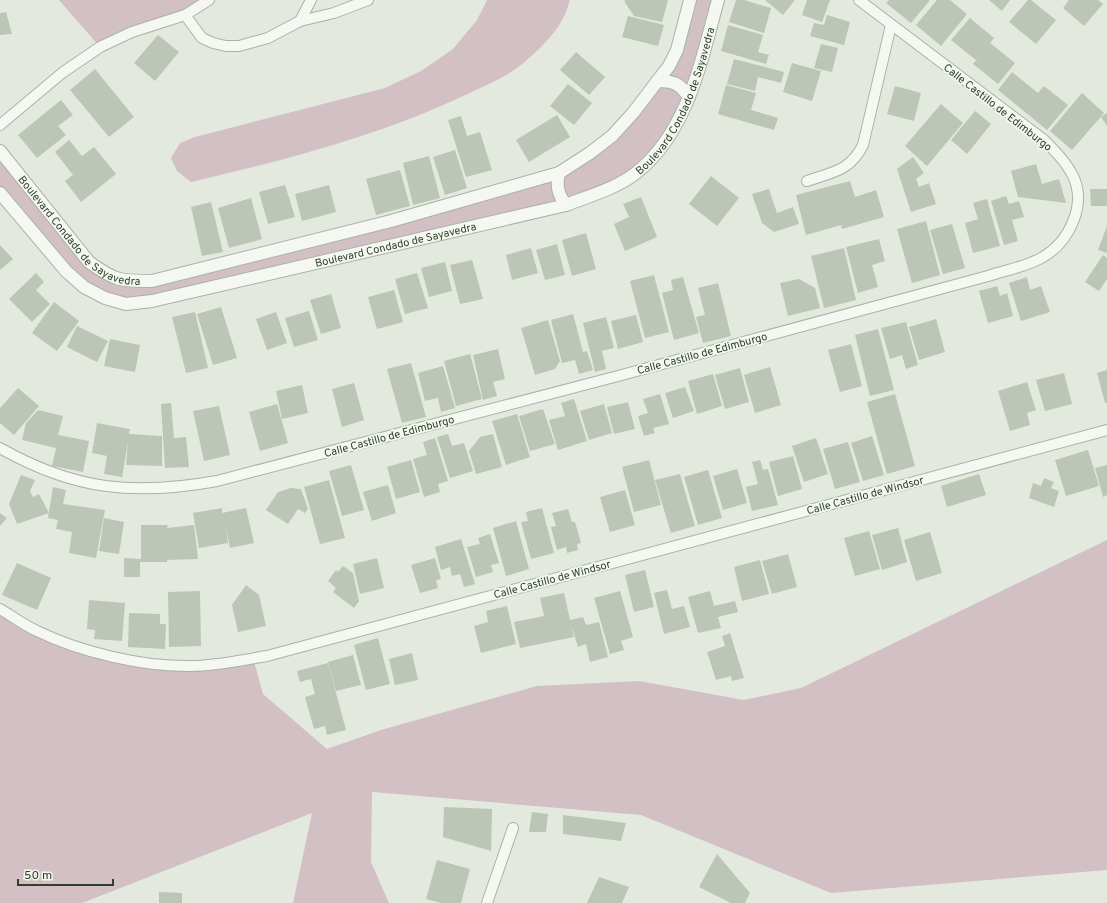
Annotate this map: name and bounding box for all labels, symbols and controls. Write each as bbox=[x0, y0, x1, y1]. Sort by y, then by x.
street label: Boulevard Condado de Sayavedra bbox=[633, 26, 718, 178]
street label: Calle Castillo de Edimburgo bbox=[940, 61, 1055, 155]
street label: Boulevard Condado de Sayavedra bbox=[15, 173, 141, 289]
street label: Boulevard Condado de Sayavedra bbox=[314, 220, 478, 271]
street label: Calle Castillo de Edimburgo bbox=[636, 330, 769, 378]
street label: Calle Castillo de Edimburgo bbox=[323, 413, 456, 461]
street label: Calle Castillo de Windsor bbox=[805, 473, 926, 518]
street label: Calle Castillo de Windsor bbox=[492, 557, 613, 602]
scale bar bbox=[18, 861, 113, 887]
text: 50 m bbox=[24, 868, 52, 884]

